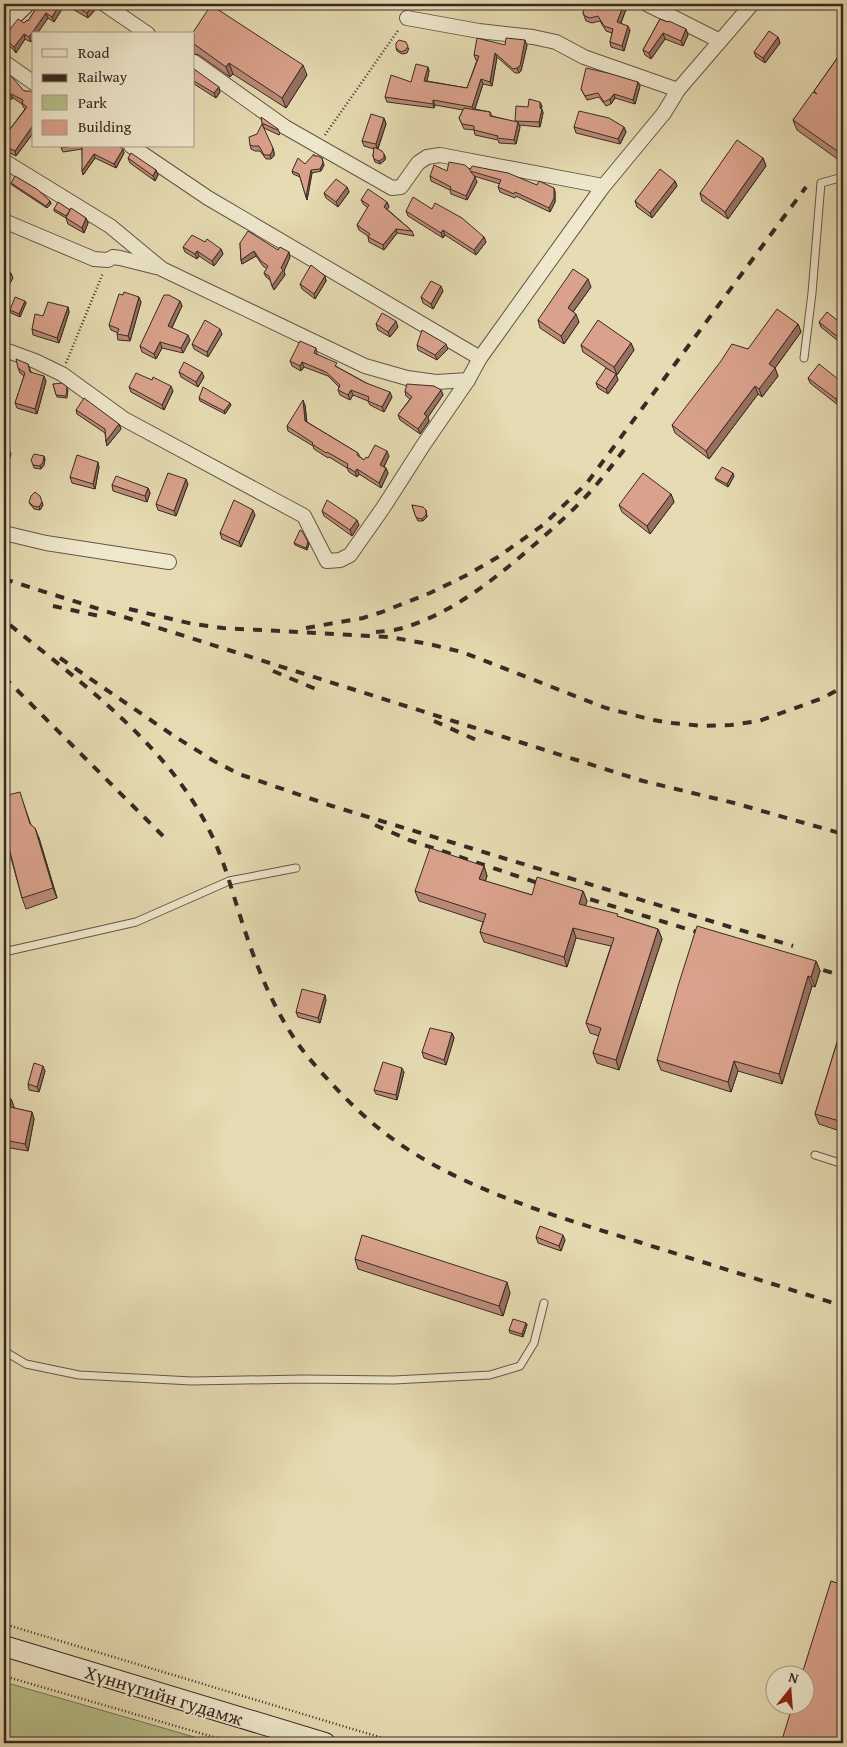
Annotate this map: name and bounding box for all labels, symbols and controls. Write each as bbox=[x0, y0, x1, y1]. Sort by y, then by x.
legend bbox=[32, 32, 195, 148]
text: Road bbox=[78, 42, 109, 63]
text: Railway bbox=[78, 66, 128, 87]
text: Park bbox=[78, 92, 107, 113]
text: Building bbox=[78, 116, 132, 137]
street label: Хүннүгийн гудамж bbox=[81, 1658, 247, 1732]
north arrow bbox=[764, 1664, 814, 1714]
text: N bbox=[786, 1667, 802, 1689]

